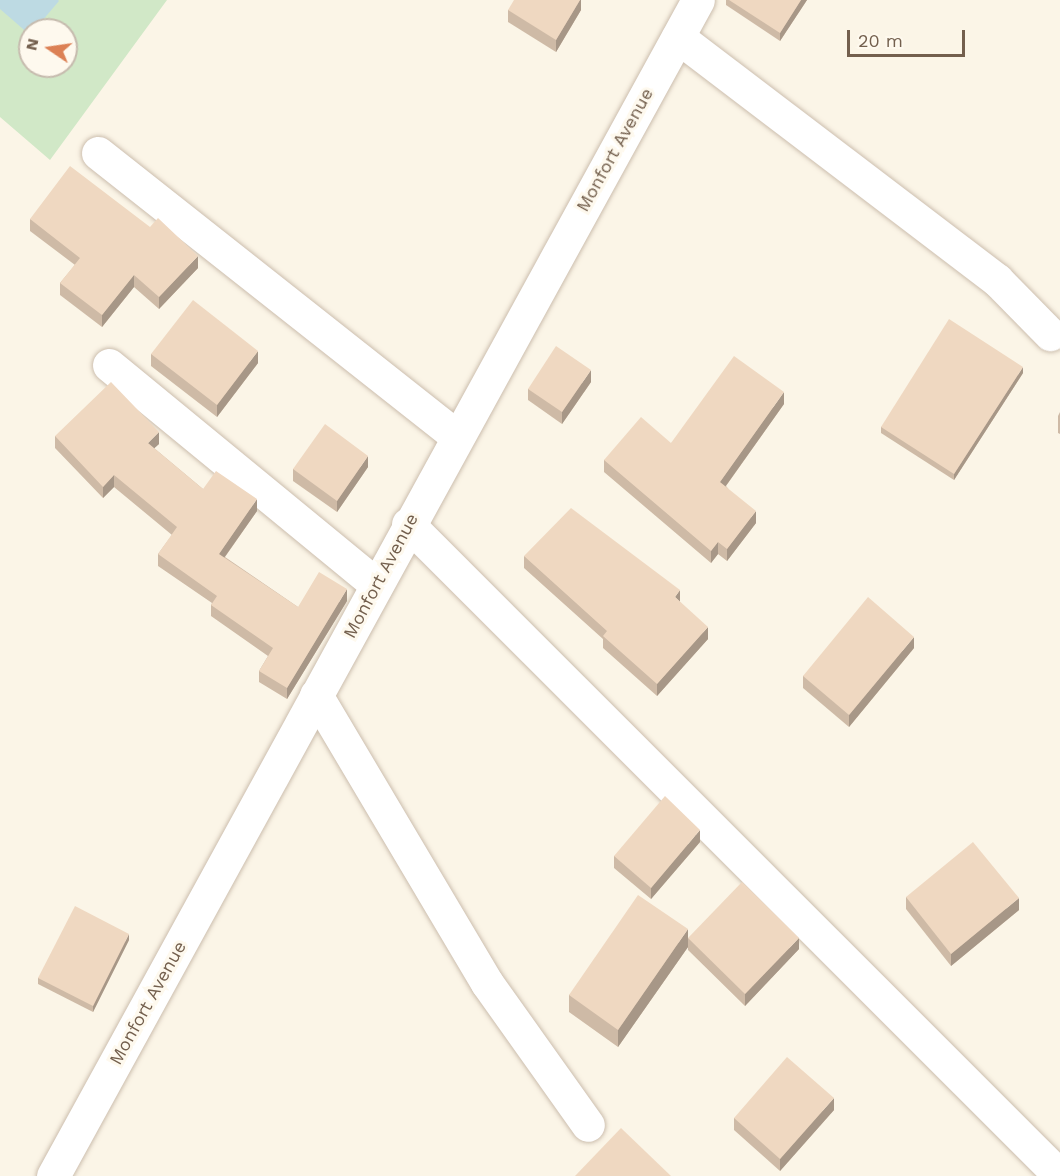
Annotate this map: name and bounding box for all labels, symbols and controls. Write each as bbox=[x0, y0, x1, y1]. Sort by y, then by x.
north arrow bbox=[18, 18, 78, 78]
scale bar bbox=[850, 18, 968, 56]
text: 20 m bbox=[858, 30, 903, 51]
text: N bbox=[21, 36, 43, 52]
street label: Monfort Avenue bbox=[572, 84, 658, 216]
street label: Monfort Avenue bbox=[339, 510, 423, 642]
street label: Monfort Avenue bbox=[105, 937, 191, 1069]

